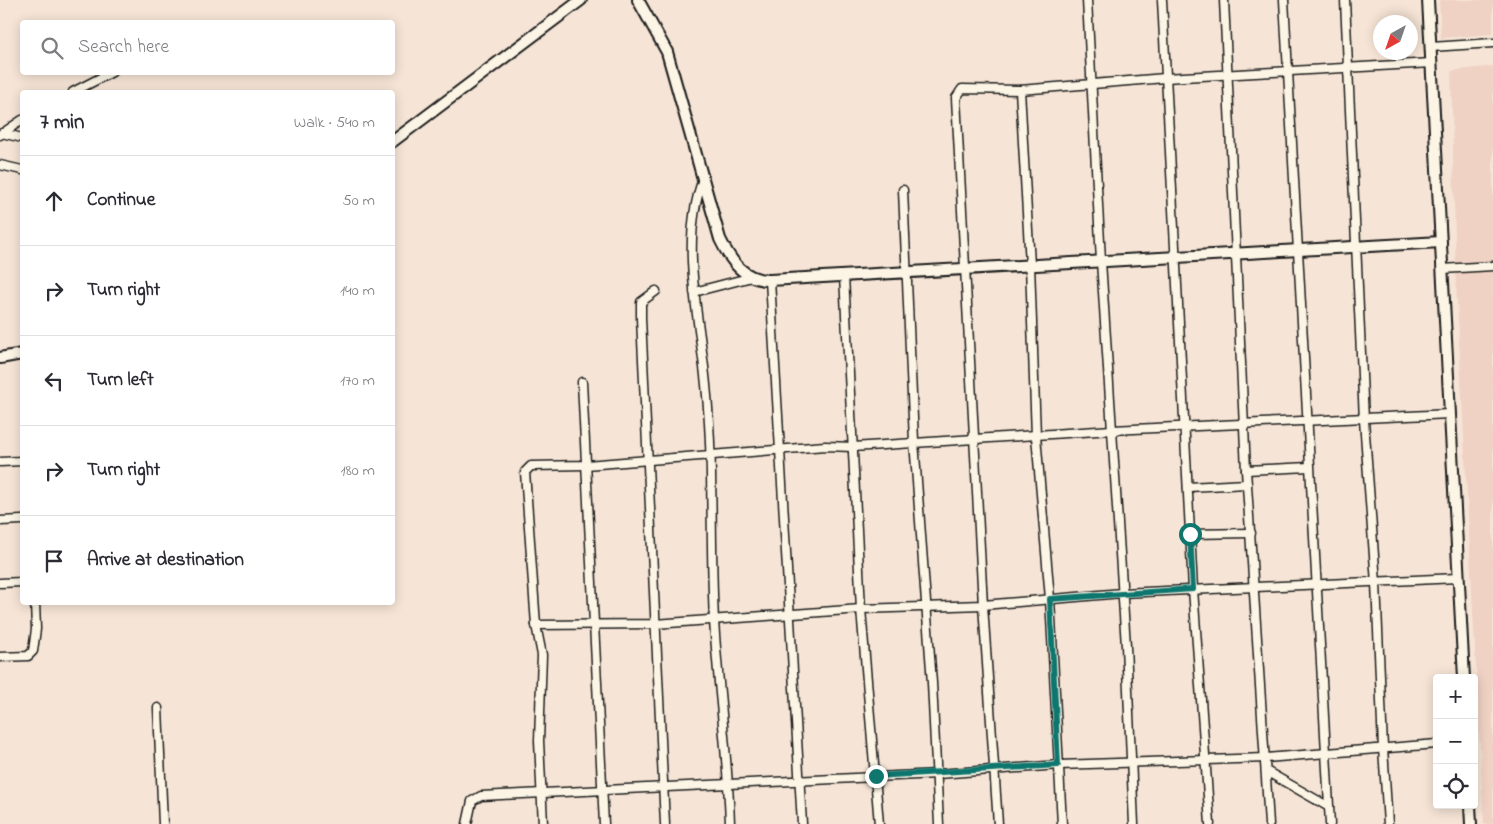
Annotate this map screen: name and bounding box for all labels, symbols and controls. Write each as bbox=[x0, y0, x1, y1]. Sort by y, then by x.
north arrow bbox=[1373, 15, 1418, 60]
search box bbox=[20, 20, 395, 75]
icon: search bbox=[38, 34, 66, 62]
text: Search here bbox=[78, 34, 169, 61]
text: 7 min bbox=[40, 108, 84, 138]
text: Walk · 540 m bbox=[294, 111, 375, 135]
icon: ahead bbox=[40, 187, 68, 215]
text: Continue bbox=[87, 187, 155, 214]
text: 50 m bbox=[343, 189, 375, 213]
icon: right bbox=[40, 277, 68, 305]
text: Turn right bbox=[87, 277, 160, 304]
text: 140 m bbox=[340, 279, 375, 303]
icon: left bbox=[40, 367, 68, 395]
text: Turn left bbox=[87, 367, 154, 394]
text: 170 m bbox=[340, 369, 375, 393]
icon: right bbox=[40, 457, 68, 485]
text: Turn right bbox=[87, 457, 160, 484]
text: 180 m bbox=[341, 459, 375, 483]
route start bbox=[1179, 523, 1202, 546]
icon: arrive bbox=[40, 547, 68, 575]
text: Arrive at destination bbox=[87, 547, 244, 574]
map controls bbox=[1433, 674, 1478, 809]
button: + bbox=[1433, 674, 1478, 719]
button: − bbox=[1433, 719, 1478, 764]
button: locate bbox=[1433, 764, 1478, 809]
route end bbox=[865, 765, 888, 788]

